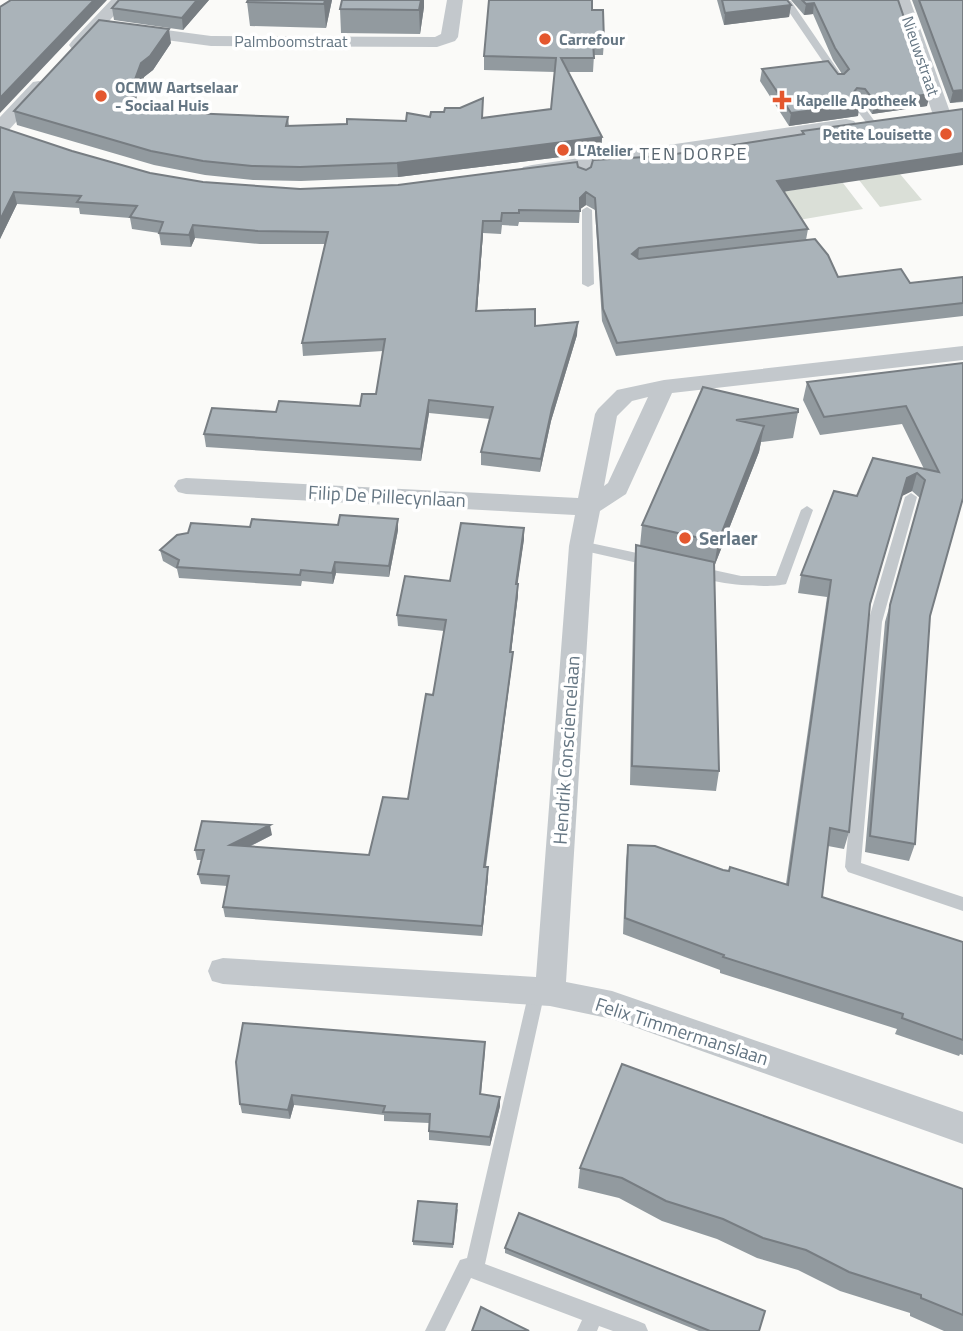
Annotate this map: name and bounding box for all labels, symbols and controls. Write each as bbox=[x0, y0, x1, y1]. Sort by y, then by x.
street label: Nieuwstraat bbox=[896, 13, 946, 100]
place label: Carrefour bbox=[559, 27, 625, 51]
street label: Palmboomstraat bbox=[234, 29, 348, 53]
marker: Carrefour bbox=[537, 31, 553, 47]
place label: OCMW Aartselaar - Sociaal Huis bbox=[115, 75, 238, 117]
marker: OCMW Aartselaar - Sociaal Huis bbox=[93, 88, 109, 104]
place label: Kapelle Apotheek bbox=[796, 88, 918, 112]
marker: Kapelle Apotheek bbox=[774, 92, 790, 108]
place label: Petite Louisette bbox=[822, 122, 932, 146]
marker: Petite Louisette bbox=[938, 126, 954, 142]
place label: L'Atelier bbox=[577, 138, 633, 162]
district label: TEN DORPE bbox=[640, 140, 748, 167]
marker: L'Atelier bbox=[555, 142, 571, 158]
street label: Filip De Pillecynlaan bbox=[307, 477, 467, 514]
place label: Serlaer bbox=[699, 523, 758, 552]
marker: Serlaer bbox=[677, 530, 693, 546]
street label: Hendrik Consciencelaan bbox=[544, 654, 587, 845]
street label: Felix Timmermanslaan bbox=[592, 989, 773, 1072]

